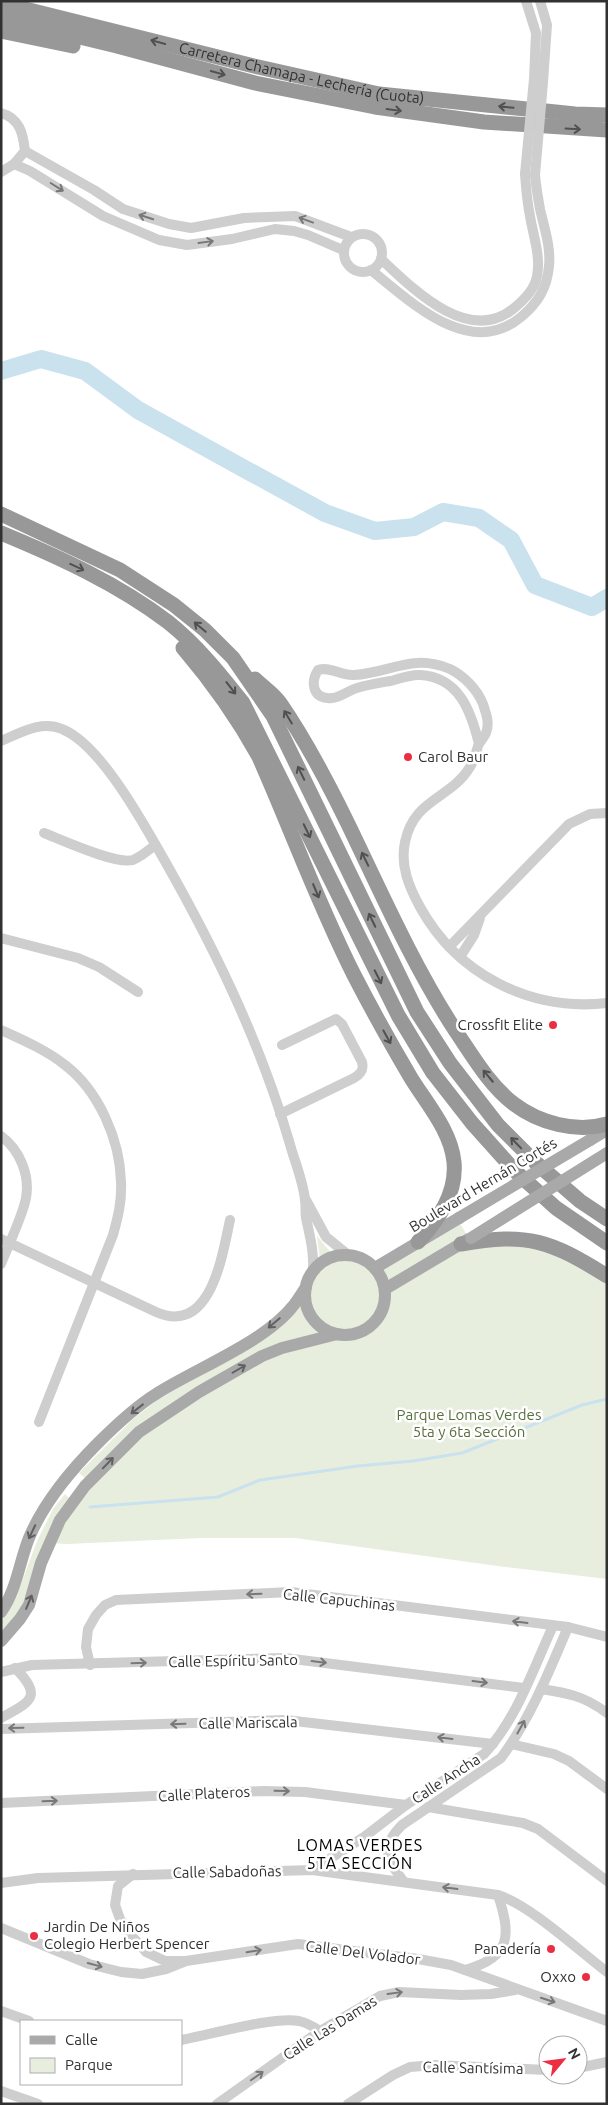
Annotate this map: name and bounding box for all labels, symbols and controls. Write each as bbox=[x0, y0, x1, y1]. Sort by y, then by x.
one-way arrow bbox=[150, 36, 166, 46]
street label: Carretera Chamapa - Lechería (Cuota) bbox=[177, 39, 425, 107]
one-way arrow bbox=[210, 69, 226, 78]
one-way arrow bbox=[498, 102, 514, 112]
one-way arrow bbox=[386, 105, 402, 115]
one-way arrow bbox=[565, 124, 581, 133]
one-way arrow bbox=[49, 183, 63, 193]
one-way arrow bbox=[139, 212, 154, 221]
one-way arrow bbox=[298, 215, 314, 224]
one-way arrow bbox=[197, 237, 213, 247]
one-way arrow bbox=[69, 563, 84, 572]
one-way arrow bbox=[193, 621, 206, 632]
one-way arrow bbox=[225, 681, 236, 694]
one-way arrow bbox=[282, 710, 292, 724]
place label: Carol Baur bbox=[418, 748, 489, 765]
marker: Carol Baur bbox=[402, 751, 414, 763]
one-way arrow bbox=[296, 766, 306, 781]
one-way arrow bbox=[303, 823, 312, 838]
one-way arrow bbox=[360, 852, 369, 867]
one-way arrow bbox=[312, 883, 322, 898]
one-way arrow bbox=[366, 913, 376, 928]
one-way arrow bbox=[374, 969, 384, 984]
place label: Crossfit Elite bbox=[458, 1016, 543, 1033]
marker: Crossfit Elite bbox=[547, 1019, 559, 1031]
one-way arrow bbox=[383, 1030, 393, 1044]
one-way arrow bbox=[482, 1070, 493, 1083]
street label: Boulevard Hernán Cortés bbox=[406, 1134, 560, 1235]
one-way arrow bbox=[510, 1137, 522, 1149]
one-way arrow bbox=[268, 1318, 281, 1329]
one-way arrow bbox=[232, 1364, 247, 1374]
one-way arrow bbox=[130, 1403, 143, 1414]
park label: Parque Lomas Verdes 5ta y 6ta Sección bbox=[397, 1406, 541, 1440]
one-way arrow bbox=[102, 1456, 114, 1469]
one-way arrow bbox=[27, 1524, 37, 1539]
street label: Calle Capuchinas bbox=[282, 1585, 396, 1614]
one-way arrow bbox=[246, 1589, 262, 1598]
one-way arrow bbox=[25, 1595, 35, 1610]
one-way arrow bbox=[512, 1617, 528, 1627]
street label: Calle Espíritu Santo bbox=[168, 1651, 298, 1670]
one-way arrow bbox=[310, 1657, 326, 1667]
one-way arrow bbox=[130, 1658, 147, 1668]
one-way arrow bbox=[472, 1678, 488, 1688]
street label: Calle Mariscala bbox=[198, 1713, 298, 1732]
one-way arrow bbox=[171, 1719, 187, 1729]
one-way arrow bbox=[516, 1720, 526, 1734]
one-way arrow bbox=[8, 1723, 24, 1733]
one-way arrow bbox=[437, 1733, 453, 1743]
street label: Calle Ancha bbox=[408, 1750, 483, 1807]
street label: Calle Plateros bbox=[157, 1783, 250, 1804]
one-way arrow bbox=[274, 1786, 290, 1796]
one-way arrow bbox=[42, 1797, 58, 1806]
district label: LOMAS VERDES 5TA SECCIÓN bbox=[297, 1836, 423, 1872]
street label: Calle Sabadoñas bbox=[172, 1862, 282, 1881]
one-way arrow bbox=[442, 1883, 458, 1893]
place label: Jardin De Niños Colegio Herbert Spencer bbox=[44, 1918, 210, 1952]
marker: Jardin De Niños Colegio Herbert Spencer bbox=[28, 1930, 40, 1942]
street label: Calle Del Volador bbox=[305, 1937, 422, 1968]
place label: Panadería bbox=[474, 1940, 541, 1957]
marker: Panadería bbox=[545, 1943, 557, 1955]
one-way arrow bbox=[246, 1946, 262, 1956]
one-way arrow bbox=[87, 1961, 103, 1971]
place label: Oxxo bbox=[540, 1968, 576, 1985]
marker: Oxxo bbox=[580, 1971, 592, 1983]
one-way arrow bbox=[387, 1988, 403, 1998]
street label: Calle Las Damas bbox=[280, 1992, 380, 2063]
one-way arrow bbox=[540, 1996, 556, 2005]
legend bbox=[20, 2020, 182, 2085]
text: Calle bbox=[65, 2031, 98, 2048]
north arrow bbox=[538, 2035, 588, 2085]
text: N bbox=[565, 2045, 584, 2062]
text: Parque bbox=[65, 2056, 113, 2073]
street label: Calle Santísima bbox=[422, 2058, 524, 2077]
one-way arrow bbox=[250, 2070, 263, 2081]

